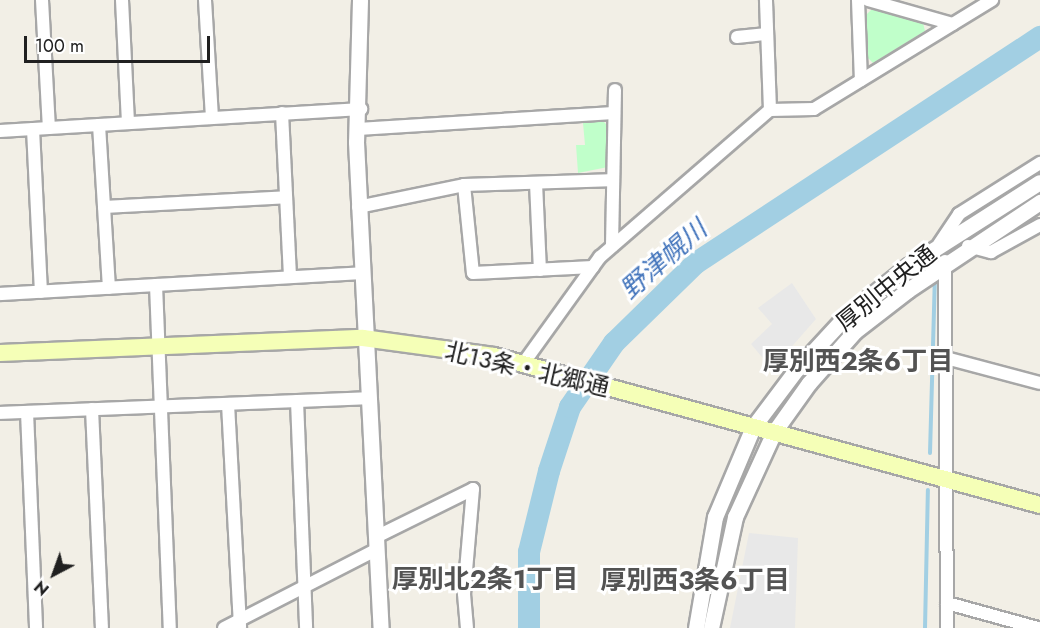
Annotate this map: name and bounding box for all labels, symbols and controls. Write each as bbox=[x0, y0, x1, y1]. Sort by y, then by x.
scale bar bbox=[27, 24, 213, 62]
text: 100 m bbox=[35, 33, 84, 59]
water label: 野津幌川 bbox=[615, 214, 713, 306]
street label: 厚別中央通 bbox=[830, 239, 942, 337]
street label: 北13条・北郷通 bbox=[442, 336, 612, 402]
district label: 厚別西2条6丁目 bbox=[763, 346, 953, 378]
north arrow bbox=[24, 544, 84, 604]
district label: 厚別北2条1丁目 bbox=[392, 564, 578, 596]
district label: 厚別西3条6丁目 bbox=[600, 565, 790, 597]
text: N bbox=[30, 575, 54, 601]

